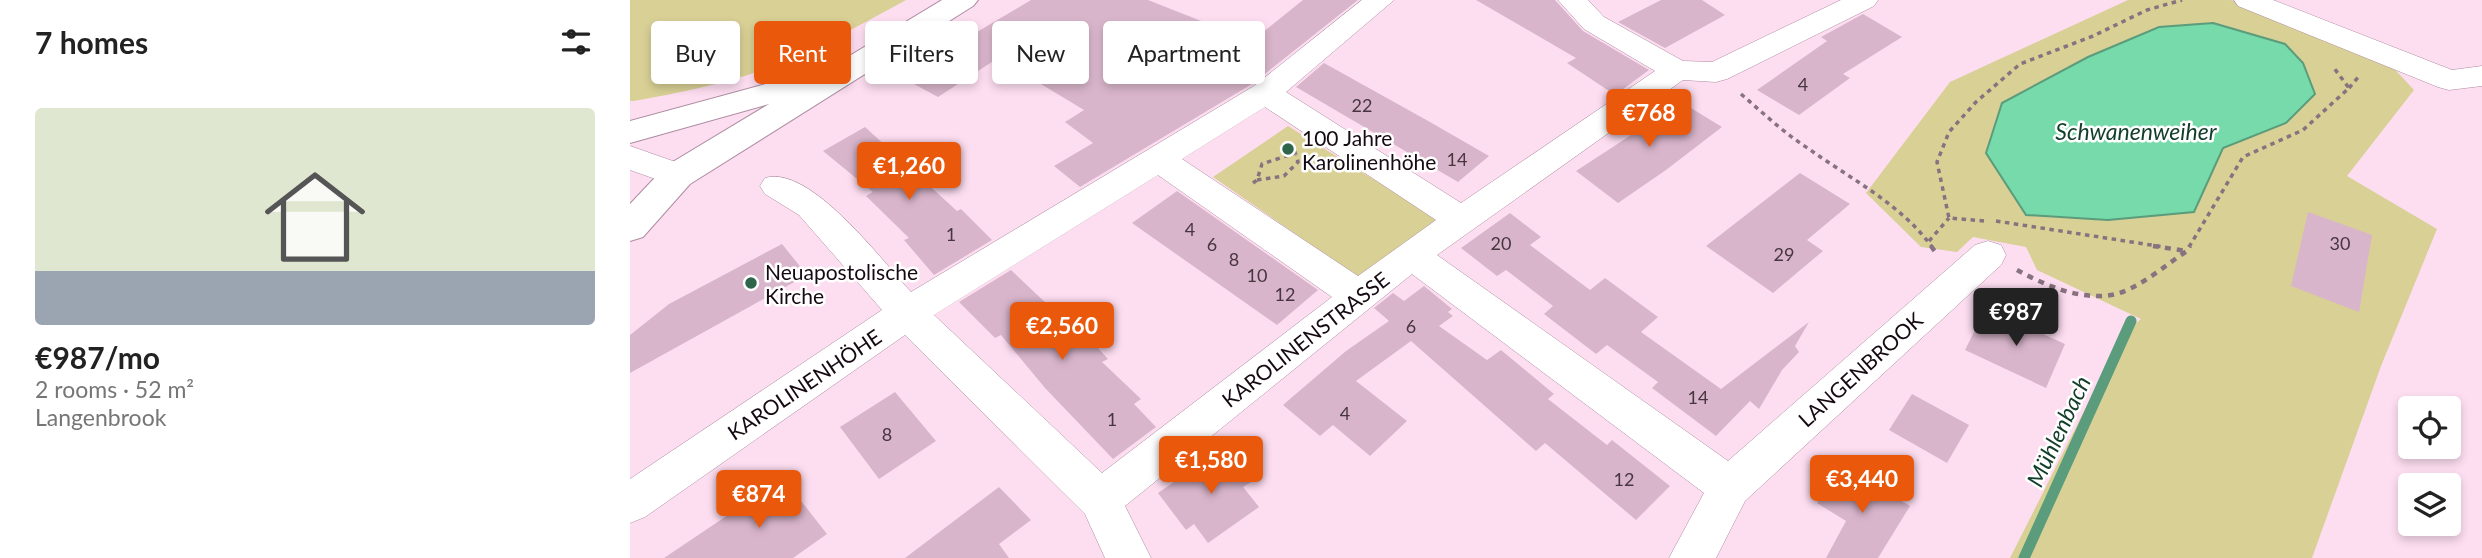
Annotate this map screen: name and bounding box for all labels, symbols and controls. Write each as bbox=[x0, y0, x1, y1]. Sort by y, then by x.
chip: Buy bbox=[651, 21, 740, 84]
chip: Rent bbox=[754, 21, 851, 84]
chip: Filters bbox=[865, 21, 978, 84]
chip: New bbox=[992, 21, 1089, 84]
chip: Apartment bbox=[1103, 21, 1265, 84]
icon: filters bbox=[557, 23, 595, 61]
text: 7 homes bbox=[35, 24, 148, 60]
house number: 4 bbox=[1798, 73, 1808, 95]
pin: €768 bbox=[1608, 90, 1690, 149]
house number: 22 bbox=[1352, 94, 1372, 116]
text: €768 bbox=[1622, 98, 1676, 126]
water label: Schwanenweiher bbox=[2055, 117, 2218, 145]
place label: 100 Jahre Karolinenhöhe bbox=[1302, 125, 1436, 174]
marker: 100 Jahre Karolinenhöhe bbox=[1280, 141, 1296, 157]
pin: €1,260 bbox=[852, 142, 966, 202]
house number: 14 bbox=[1447, 148, 1467, 170]
text: €1,260 bbox=[873, 151, 945, 179]
icon: home bbox=[252, 154, 378, 280]
house number: 4 bbox=[1185, 218, 1195, 240]
house number: 1 bbox=[946, 223, 956, 245]
house number: 20 bbox=[1491, 232, 1511, 254]
house number: 30 bbox=[2330, 232, 2350, 254]
house number: 6 bbox=[1207, 233, 1217, 255]
house number: 29 bbox=[1774, 243, 1794, 265]
house number: 8 bbox=[1229, 248, 1239, 270]
place label: Neuapostolische Kirche bbox=[765, 259, 918, 308]
house number: 10 bbox=[1247, 264, 1267, 286]
street label: KAROLINENSTRASSE bbox=[1217, 266, 1393, 412]
marker: Neuapostolische Kirche bbox=[743, 275, 759, 291]
house number: 12 bbox=[1275, 283, 1295, 305]
pin: €987 bbox=[1975, 288, 2057, 348]
text: €987 bbox=[1989, 297, 2043, 325]
pin: €2,560 bbox=[1005, 302, 1119, 362]
street label: LANGENBROOK bbox=[1793, 307, 1927, 431]
text: €2,560 bbox=[1026, 311, 1098, 339]
house number: 6 bbox=[1406, 315, 1416, 337]
street label: KAROLINENHÖHE bbox=[722, 323, 886, 445]
text: €987/mo bbox=[35, 339, 160, 375]
water label: Mühlenbach bbox=[2020, 371, 2096, 491]
text: 2 rooms · 52 m² bbox=[35, 375, 194, 403]
house number: 14 bbox=[1688, 386, 1708, 408]
map controls bbox=[2398, 396, 2461, 536]
button: locate bbox=[2398, 396, 2461, 459]
house number: 4 bbox=[1340, 402, 1350, 424]
text: Langenbrook bbox=[35, 403, 166, 431]
house number: 1 bbox=[1107, 408, 1117, 430]
house number: 8 bbox=[882, 423, 892, 445]
pin: €1,580 bbox=[1154, 436, 1268, 496]
text: €1,580 bbox=[1175, 445, 1247, 473]
pin: €3,440 bbox=[1805, 456, 1919, 515]
text: €3,440 bbox=[1826, 464, 1898, 492]
house number: 12 bbox=[1614, 468, 1634, 490]
pin: €874 bbox=[718, 470, 800, 530]
button: layers bbox=[2398, 473, 2461, 536]
text: €874 bbox=[732, 479, 786, 507]

